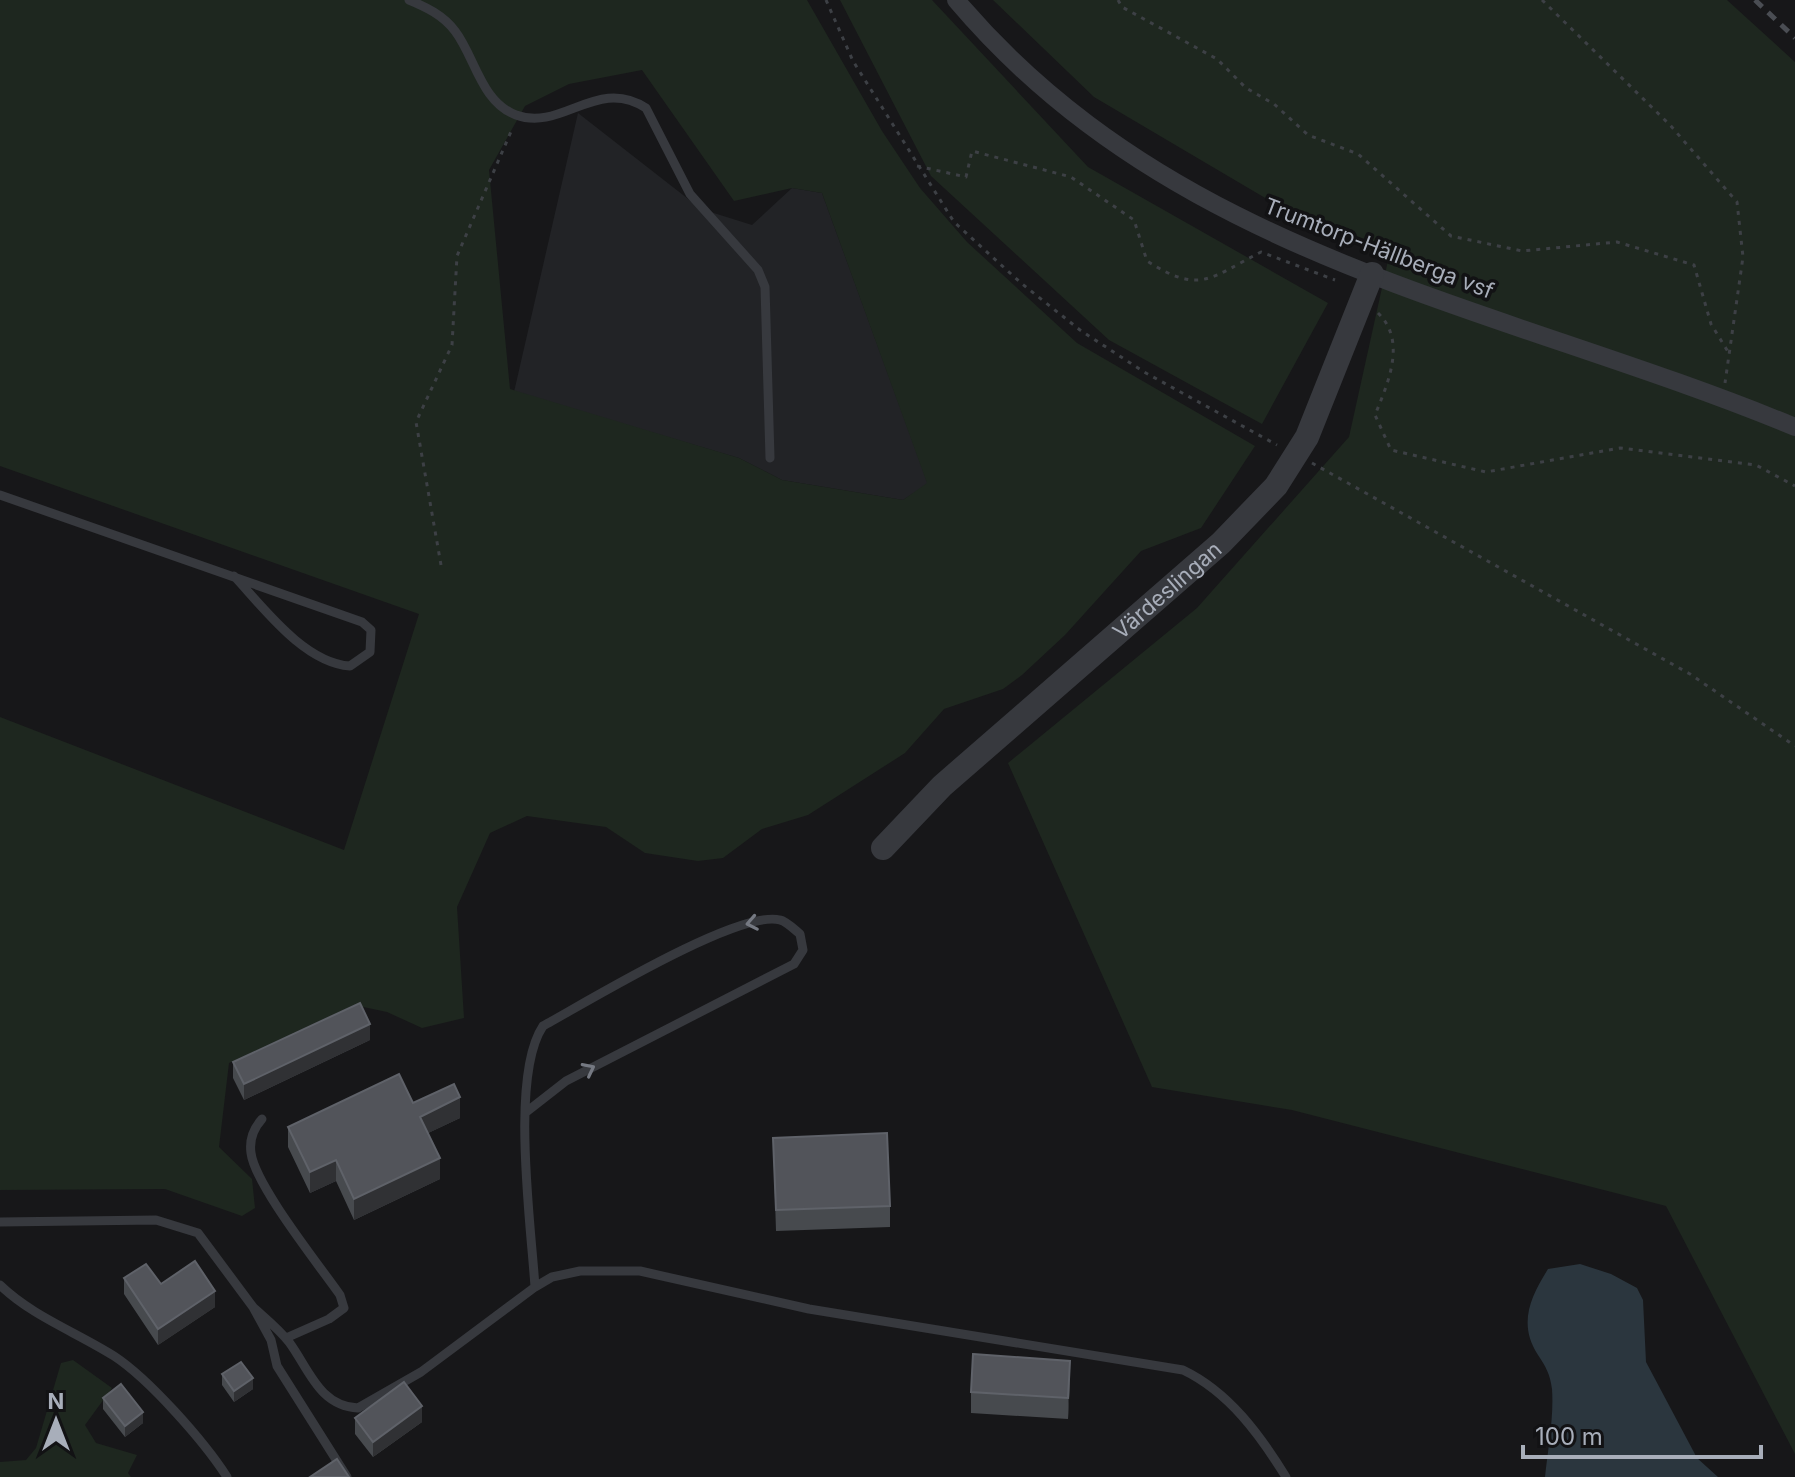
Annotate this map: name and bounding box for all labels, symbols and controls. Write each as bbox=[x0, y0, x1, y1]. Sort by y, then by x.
street label: Trumtorp-Hällberga vsf bbox=[1261, 192, 1497, 304]
street label: Värdeslingan bbox=[1108, 536, 1226, 644]
one-way arrow bbox=[746, 914, 759, 931]
one-way arrow bbox=[581, 1063, 596, 1079]
north arrow bbox=[16, 1381, 96, 1461]
text: N bbox=[48, 1388, 64, 1414]
scale bar bbox=[1523, 1409, 1761, 1459]
text: 100 m bbox=[1535, 1422, 1603, 1451]

